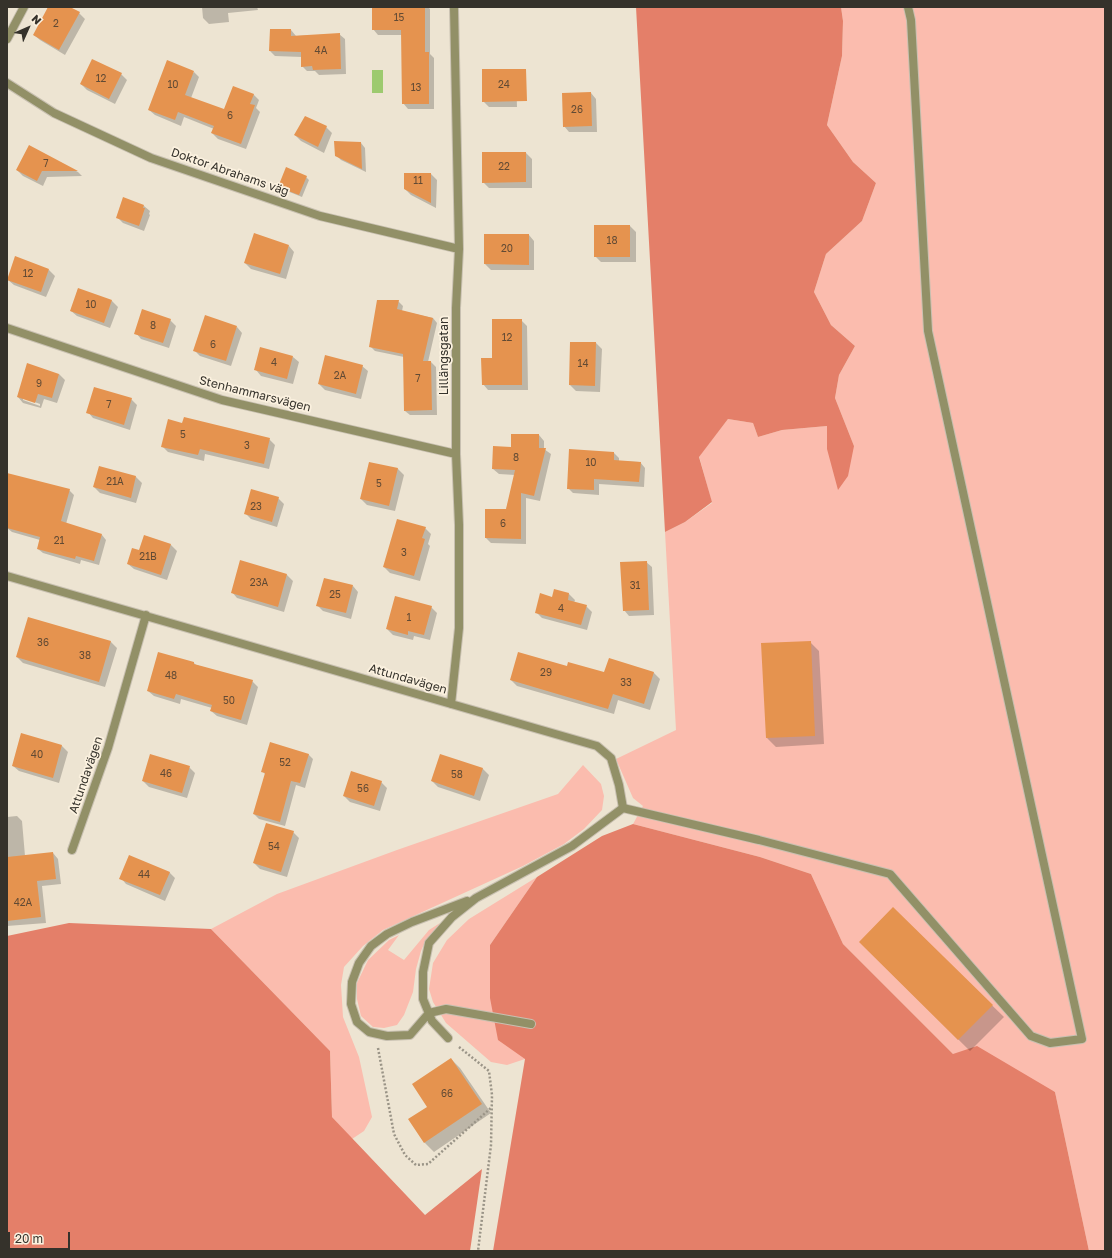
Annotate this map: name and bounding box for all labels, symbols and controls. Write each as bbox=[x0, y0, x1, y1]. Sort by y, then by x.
north arrow bbox=[8, 8, 48, 48]
text: N bbox=[29, 12, 44, 27]
house number: 15 bbox=[394, 12, 404, 24]
house number: 2 bbox=[53, 18, 59, 30]
house number: 4A bbox=[315, 45, 327, 57]
house number: 12 bbox=[96, 73, 106, 85]
house number: 10 bbox=[167, 79, 179, 91]
house number: 24 bbox=[498, 79, 510, 91]
house number: 13 bbox=[411, 82, 421, 94]
house number: 26 bbox=[571, 104, 583, 116]
house number: 6 bbox=[227, 110, 233, 122]
street label: Doktor Abrahams väg bbox=[169, 145, 291, 199]
house number: 7 bbox=[43, 158, 49, 170]
house number: 22 bbox=[498, 161, 510, 173]
house number: 11 bbox=[413, 175, 423, 187]
house number: 18 bbox=[607, 235, 617, 247]
house number: 20 bbox=[501, 243, 513, 255]
house number: 12 bbox=[23, 268, 33, 280]
house number: 10 bbox=[85, 299, 97, 311]
street label: Lillängsgatan bbox=[437, 317, 451, 395]
house number: 8 bbox=[150, 320, 156, 332]
house number: 12 bbox=[502, 332, 512, 344]
house number: 6 bbox=[210, 339, 216, 351]
house number: 4 bbox=[271, 357, 277, 369]
house number: 14 bbox=[578, 358, 588, 370]
house number: 2A bbox=[334, 370, 346, 382]
street label: Stenhammarsvägen bbox=[198, 373, 312, 415]
house number: 7 bbox=[415, 373, 421, 385]
house number: 9 bbox=[36, 378, 42, 390]
house number: 7 bbox=[106, 399, 112, 411]
house number: 5 bbox=[180, 429, 186, 441]
house number: 3 bbox=[244, 440, 250, 452]
house number: 8 bbox=[513, 452, 519, 464]
house number: 10 bbox=[585, 457, 597, 469]
house number: 21A bbox=[106, 476, 124, 488]
house number: 5 bbox=[376, 478, 382, 490]
house number: 23 bbox=[250, 501, 262, 513]
house number: 6 bbox=[500, 518, 506, 530]
house number: 21 bbox=[54, 535, 64, 547]
house number: 3 bbox=[401, 547, 407, 559]
house number: 21B bbox=[139, 551, 157, 563]
house number: 23A bbox=[250, 577, 268, 589]
house number: 31 bbox=[630, 580, 640, 592]
house number: 25 bbox=[329, 589, 341, 601]
house number: 4 bbox=[558, 603, 564, 615]
house number: 1 bbox=[407, 612, 411, 624]
house number: 36 bbox=[37, 637, 49, 649]
house number: 38 bbox=[79, 650, 91, 662]
street label: Attundavägen bbox=[367, 661, 449, 697]
house number: 29 bbox=[540, 667, 552, 679]
house number: 48 bbox=[165, 670, 177, 682]
house number: 33 bbox=[620, 677, 632, 689]
house number: 50 bbox=[223, 695, 235, 707]
street label: Attundavägen bbox=[66, 735, 106, 815]
house number: 40 bbox=[31, 749, 43, 761]
house number: 52 bbox=[279, 757, 291, 769]
house number: 46 bbox=[160, 768, 172, 780]
house number: 58 bbox=[451, 769, 463, 781]
house number: 56 bbox=[357, 783, 369, 795]
house number: 54 bbox=[268, 841, 280, 853]
house number: 44 bbox=[138, 869, 150, 881]
house number: 42A bbox=[14, 897, 32, 909]
house number: 66 bbox=[441, 1088, 453, 1100]
scale bar bbox=[10, 1224, 72, 1250]
text: 20 m bbox=[15, 1231, 43, 1246]

